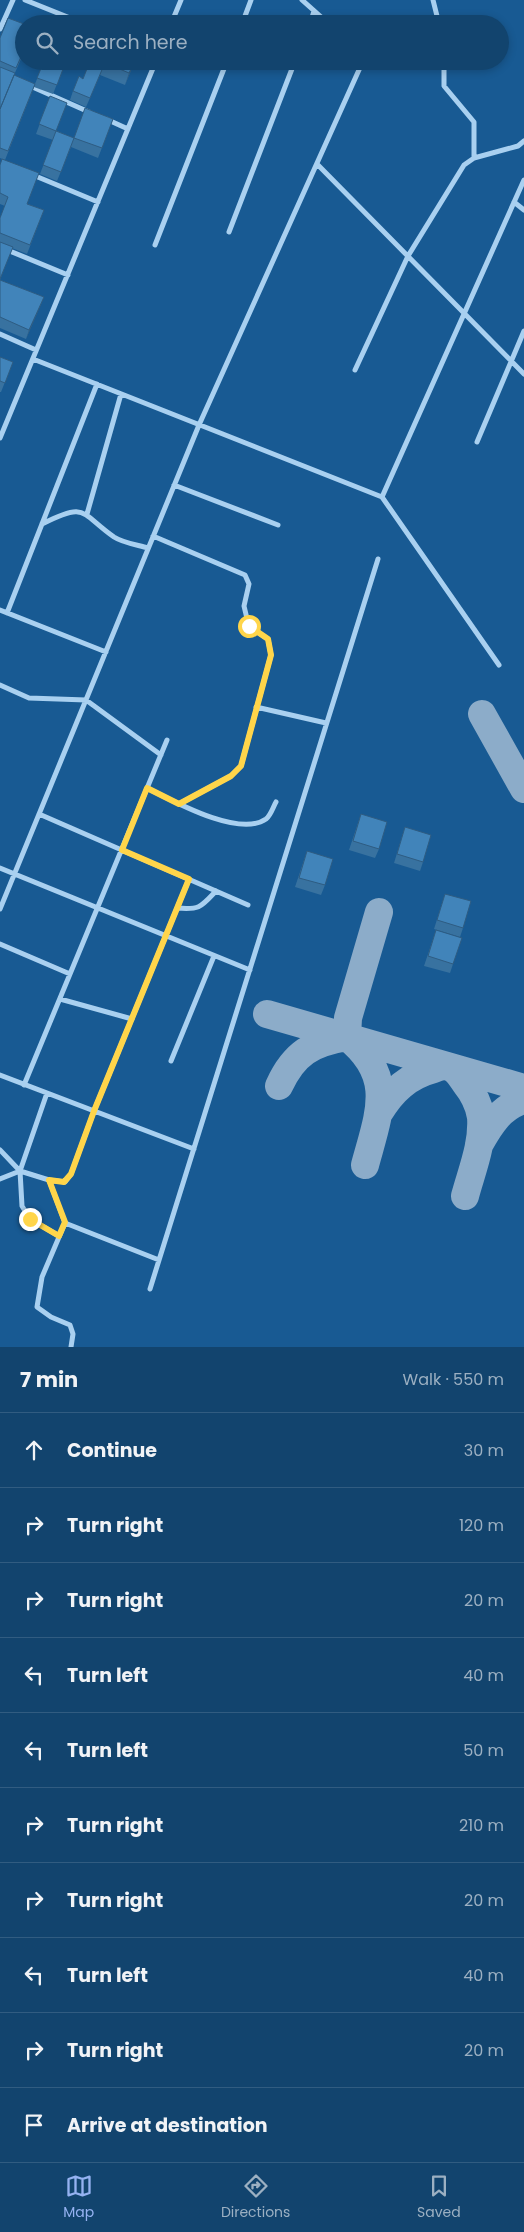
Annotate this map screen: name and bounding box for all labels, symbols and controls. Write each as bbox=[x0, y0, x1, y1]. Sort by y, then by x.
search box bbox=[15, 15, 509, 70]
icon: search bbox=[33, 29, 61, 57]
text: Search here bbox=[73, 29, 187, 56]
route start bbox=[238, 615, 261, 638]
route end bbox=[19, 1208, 42, 1231]
text: 7 min bbox=[20, 1365, 78, 1394]
text: Walk · 550 m bbox=[403, 1368, 504, 1391]
icon: ahead bbox=[20, 1436, 48, 1464]
text: Continue bbox=[67, 1437, 157, 1464]
text: 30 m bbox=[464, 1439, 504, 1462]
icon: right bbox=[20, 1511, 48, 1539]
text: Turn right bbox=[67, 1512, 163, 1539]
text: 120 m bbox=[459, 1514, 504, 1537]
icon: right bbox=[20, 1586, 48, 1614]
text: Turn right bbox=[67, 1587, 163, 1614]
text: 20 m bbox=[464, 1589, 504, 1612]
icon: left bbox=[20, 1661, 48, 1689]
text: Turn left bbox=[67, 1662, 148, 1689]
text: 40 m bbox=[463, 1664, 504, 1687]
icon: left bbox=[20, 1736, 48, 1764]
text: Turn left bbox=[67, 1737, 148, 1764]
text: 50 m bbox=[463, 1739, 504, 1762]
icon: right bbox=[20, 1811, 48, 1839]
text: Turn right bbox=[67, 1812, 163, 1839]
text: 210 m bbox=[459, 1814, 504, 1837]
icon: right bbox=[20, 1886, 48, 1914]
text: Turn right bbox=[67, 1887, 163, 1914]
text: 20 m bbox=[464, 1889, 504, 1912]
icon: left bbox=[20, 1961, 48, 1989]
text: Turn left bbox=[67, 1962, 148, 1989]
text: 40 m bbox=[463, 1964, 504, 1987]
icon: right bbox=[20, 2036, 48, 2064]
text: Turn right bbox=[67, 2037, 163, 2064]
text: 20 m bbox=[464, 2039, 504, 2062]
icon: arrive bbox=[20, 2111, 48, 2139]
text: Arrive at destination bbox=[67, 2112, 268, 2139]
tab: Map bbox=[63, 2172, 94, 2223]
tab: Directions bbox=[221, 2172, 290, 2223]
tab: Saved bbox=[417, 2172, 461, 2223]

